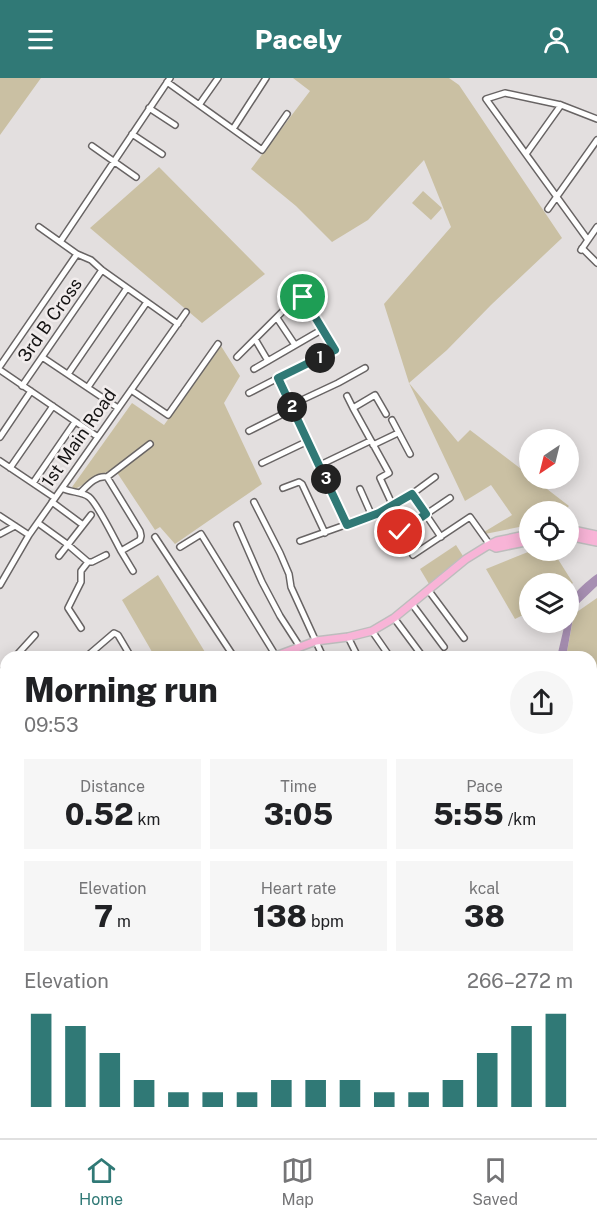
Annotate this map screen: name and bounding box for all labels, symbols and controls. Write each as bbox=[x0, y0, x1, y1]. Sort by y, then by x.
icon: menu bbox=[24, 23, 57, 56]
text: Pacely bbox=[255, 23, 342, 55]
icon: person bbox=[540, 23, 573, 56]
pin bbox=[277, 271, 328, 322]
street label: 3rd B Cross bbox=[13, 274, 86, 366]
icon: arrive bbox=[286, 280, 319, 313]
pin: 1 bbox=[305, 343, 335, 373]
text: 1 bbox=[317, 348, 323, 367]
street label: 1st Main Road bbox=[37, 384, 120, 491]
pin: 2 bbox=[277, 392, 307, 422]
text: 2 bbox=[287, 397, 297, 416]
north arrow bbox=[519, 429, 579, 489]
map controls bbox=[519, 429, 579, 633]
pin: 3 bbox=[311, 464, 341, 494]
text: 3 bbox=[321, 469, 331, 488]
button: locate bbox=[519, 501, 579, 561]
pin bbox=[374, 506, 425, 557]
icon: check bbox=[383, 515, 416, 548]
button: layers bbox=[519, 573, 579, 633]
text: Morning run bbox=[24, 671, 218, 709]
button: share bbox=[510, 671, 573, 734]
text: 09:53 bbox=[24, 713, 79, 737]
text: Distance bbox=[80, 777, 145, 796]
text: Time bbox=[280, 777, 317, 796]
text: Pace bbox=[466, 777, 503, 796]
text: 0.52 bbox=[65, 796, 134, 832]
text: 3:05 bbox=[264, 796, 333, 832]
text: 5:55 bbox=[433, 796, 504, 832]
text: km bbox=[134, 810, 160, 829]
text: /km bbox=[504, 810, 536, 829]
text: Elevation bbox=[79, 879, 146, 898]
text: Heart rate bbox=[261, 879, 336, 898]
text: kcal bbox=[469, 879, 500, 898]
text: 7 bbox=[94, 898, 113, 934]
text: 138 bbox=[253, 898, 307, 934]
text: 38 bbox=[464, 898, 505, 934]
text: m bbox=[113, 912, 131, 931]
text: bpm bbox=[307, 912, 344, 931]
text: Elevation bbox=[24, 969, 109, 993]
text: 266–272 m bbox=[467, 969, 573, 993]
tab: Home bbox=[79, 1154, 123, 1209]
tab: Map bbox=[281, 1154, 314, 1209]
tab: Saved bbox=[472, 1154, 518, 1209]

